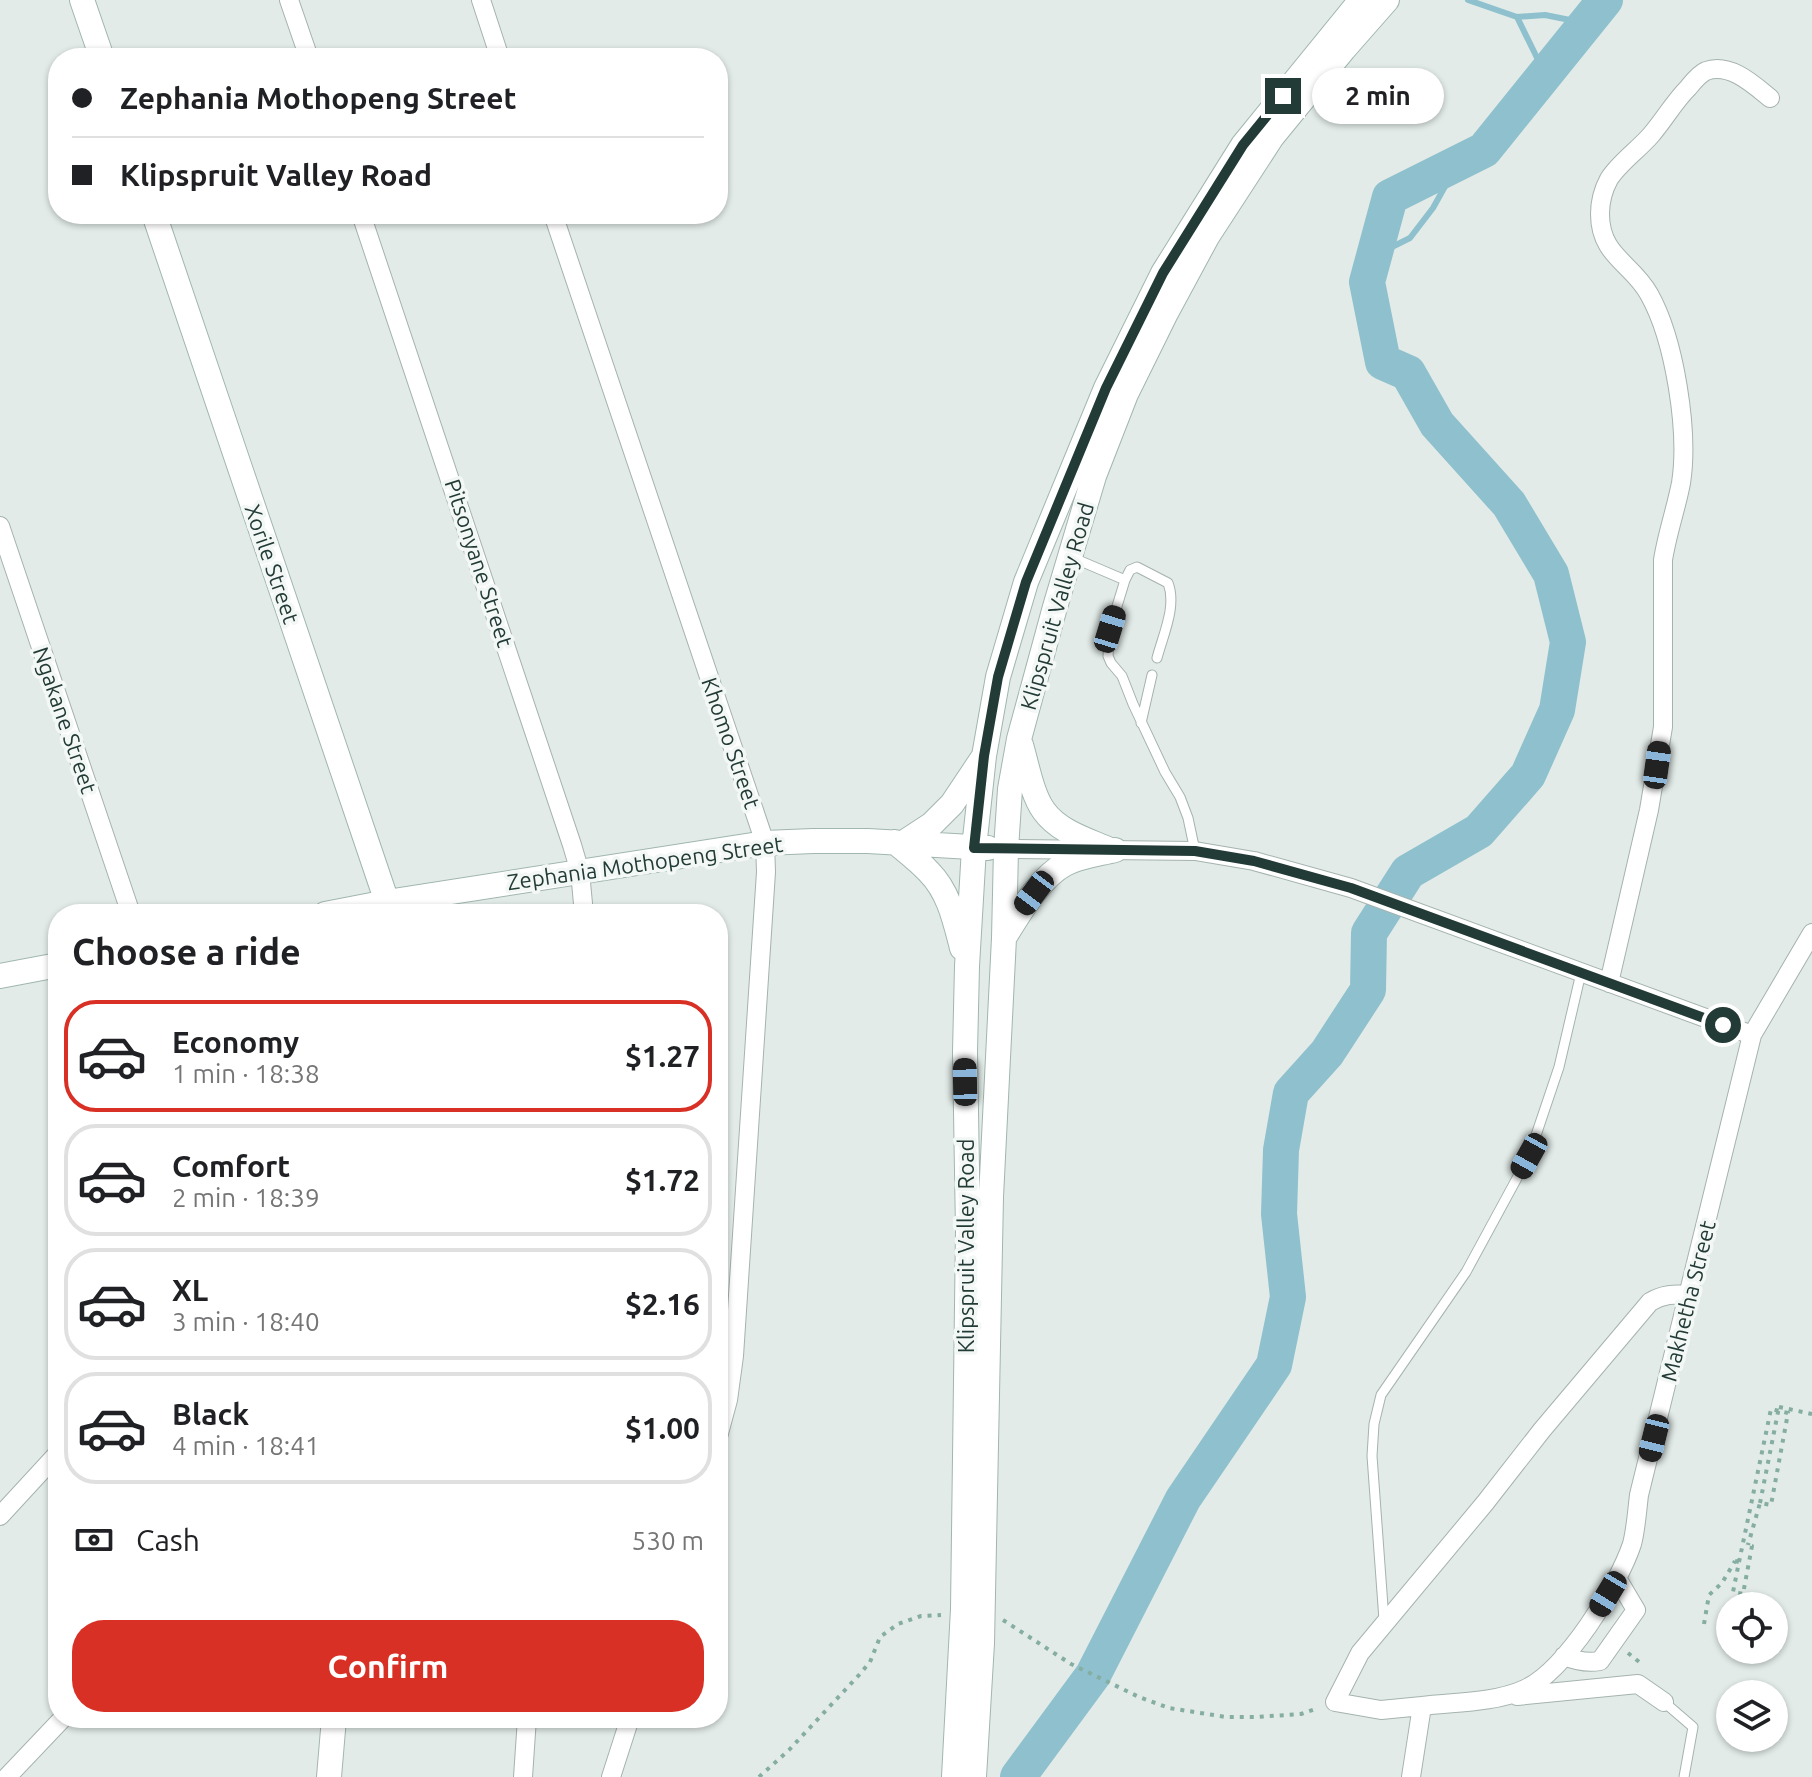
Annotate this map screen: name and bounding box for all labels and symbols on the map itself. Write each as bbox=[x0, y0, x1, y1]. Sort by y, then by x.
callout: 2 min bbox=[1311, 68, 1443, 124]
route end bbox=[1265, 78, 1301, 114]
street label: Pitsonyane Street bbox=[441, 476, 519, 650]
street label: Klipspruit Valley Road bbox=[1015, 499, 1098, 712]
street label: Xorile Street bbox=[240, 501, 305, 627]
car bbox=[1092, 603, 1128, 655]
street label: Ngakane Street bbox=[29, 643, 102, 797]
street label: Khomo Street bbox=[697, 674, 766, 812]
car bbox=[1642, 740, 1672, 790]
street label: Zephania Mothopeng Street bbox=[505, 831, 785, 894]
car bbox=[1010, 867, 1058, 919]
route start bbox=[1705, 1007, 1741, 1043]
car bbox=[953, 1058, 977, 1106]
car bbox=[1507, 1129, 1551, 1183]
street label: Klipspruit Valley Road bbox=[953, 1139, 978, 1353]
street label: Makhetha Street bbox=[1655, 1217, 1720, 1384]
car bbox=[1637, 1412, 1671, 1464]
car bbox=[1585, 1567, 1631, 1621]

